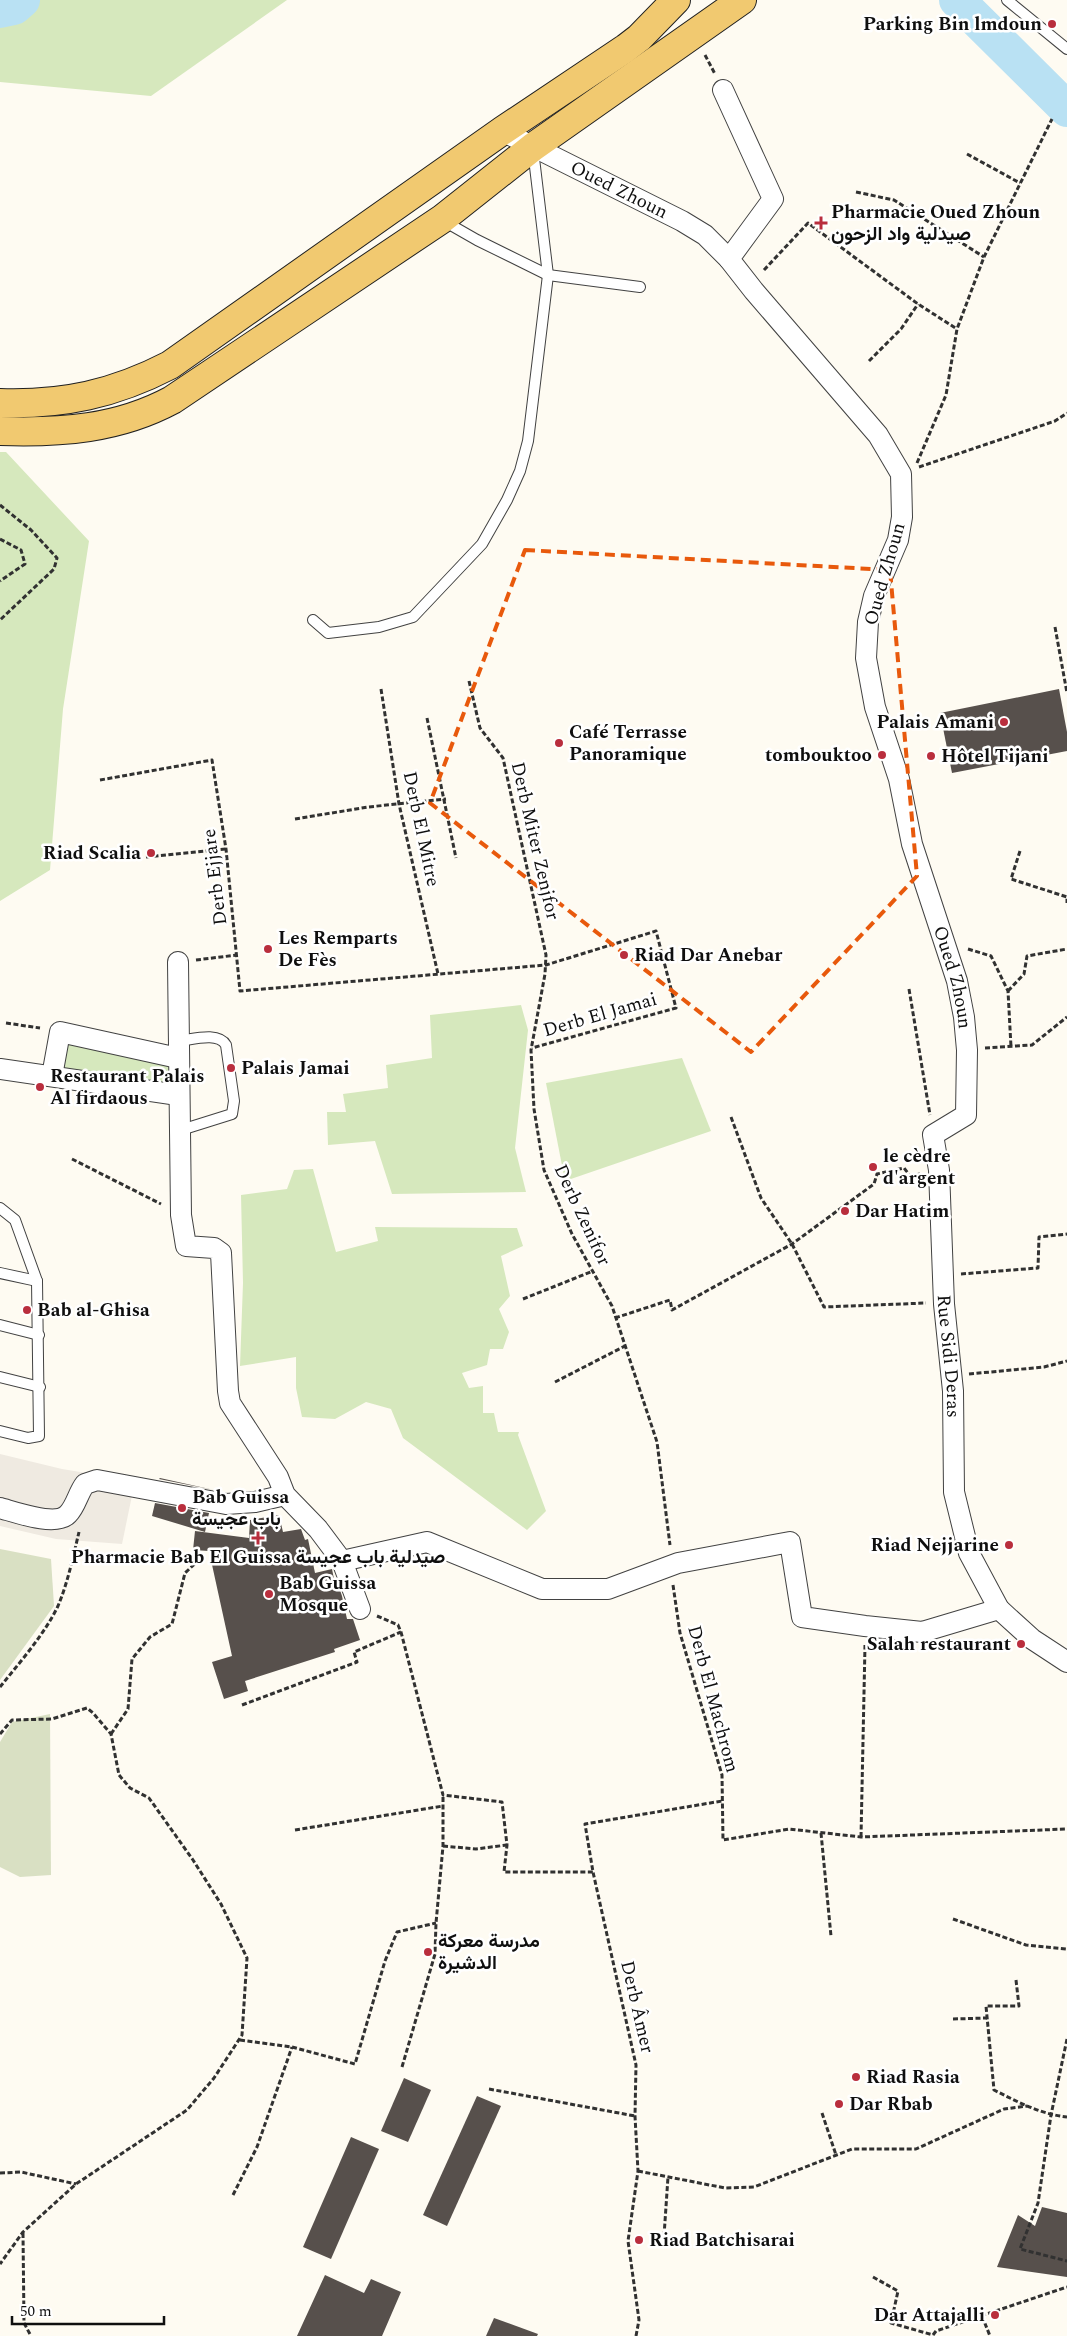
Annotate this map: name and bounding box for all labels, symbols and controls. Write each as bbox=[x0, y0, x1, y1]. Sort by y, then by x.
place label: Parking Bin lmdoun bbox=[863, 10, 1042, 39]
marker: Parking Bin lmdoun bbox=[1046, 18, 1058, 30]
street label: Oued Zhoun bbox=[565, 153, 673, 226]
place label: Pharmacie Oued Zhoun صيدلية واد الزحون bbox=[831, 198, 1040, 249]
marker: Pharmacie Oued Zhoun صيدلية واد الزحون bbox=[815, 217, 827, 229]
street label: Oued Zhoun bbox=[856, 519, 914, 629]
place label: Palais Amani bbox=[877, 708, 994, 737]
marker: Palais Amani bbox=[998, 716, 1010, 728]
place label: Café Terrasse Panoramique bbox=[569, 718, 687, 769]
marker: Café Terrasse Panoramique bbox=[553, 737, 565, 749]
place label: tombouktoo bbox=[765, 741, 872, 770]
place label: Hôtel Tijani bbox=[941, 742, 1049, 771]
marker: tombouktoo bbox=[876, 749, 888, 761]
marker: Hôtel Tijani bbox=[925, 750, 937, 762]
street label: Derb Miter Zenjfor bbox=[503, 759, 567, 923]
street label: Derb El Mitre bbox=[395, 769, 447, 889]
street label: Derb Ejjare bbox=[195, 827, 235, 927]
place label: Riad Scalia bbox=[43, 839, 141, 868]
marker: Riad Scalia bbox=[145, 847, 157, 859]
street label: Oued Zhoun bbox=[925, 922, 980, 1030]
place label: Les Remparts De Fès bbox=[278, 924, 398, 975]
place label: Riad Dar Anebar bbox=[634, 941, 783, 970]
marker: Les Remparts De Fès bbox=[262, 943, 274, 955]
marker: Riad Dar Anebar bbox=[618, 949, 630, 961]
street label: Derb El Jamai bbox=[540, 985, 660, 1045]
place label: Palais Jamai bbox=[241, 1054, 350, 1083]
place label: Restaurant Palais Al firdaous bbox=[50, 1062, 205, 1113]
marker: Palais Jamai bbox=[225, 1062, 237, 1074]
marker: Restaurant Palais Al firdaous bbox=[34, 1081, 46, 1093]
place label: le cèdre d'argent bbox=[883, 1142, 955, 1193]
street label: Derb Zenifor bbox=[546, 1159, 618, 1271]
marker: le cèdre d'argent bbox=[867, 1161, 879, 1173]
place label: Dar Hatim bbox=[855, 1197, 949, 1226]
marker: Dar Hatim bbox=[839, 1205, 851, 1217]
street label: Rue Sidi Deras bbox=[929, 1294, 968, 1418]
place label: Bab al-Ghisa bbox=[37, 1296, 150, 1325]
marker: Bab al-Ghisa bbox=[21, 1304, 33, 1316]
place label: Bab Guissa باب عجيسة bbox=[192, 1483, 290, 1534]
marker: Bab Guissa باب عجيسة bbox=[176, 1502, 188, 1514]
place label: Riad Nejjarine bbox=[871, 1531, 999, 1560]
marker: Pharmacie Bab El Guissa صيدلية باب عجيسة bbox=[252, 1532, 264, 1544]
marker: Riad Nejjarine bbox=[1003, 1539, 1015, 1551]
place label: Pharmacie Bab El Guissa صيدلية باب عجيسة bbox=[71, 1543, 445, 1572]
place label: Bab Guissa Mosque bbox=[279, 1569, 377, 1620]
marker: Bab Guissa Mosque bbox=[263, 1588, 275, 1600]
street label: Derb El Machrom bbox=[679, 1622, 747, 1776]
place label: Salah restaurant bbox=[867, 1630, 1011, 1659]
marker: Salah restaurant bbox=[1015, 1638, 1027, 1650]
place label: مدرسة معركة الدشيرة bbox=[438, 1927, 540, 1978]
marker: مدرسة معركة الدشيرة bbox=[422, 1946, 434, 1958]
street label: Derb Âmer bbox=[612, 1958, 662, 2057]
place label: Riad Rasia bbox=[866, 2063, 960, 2092]
marker: Riad Rasia bbox=[850, 2071, 862, 2083]
place label: Dar Rbab bbox=[849, 2090, 933, 2119]
marker: Dar Rbab bbox=[833, 2098, 845, 2110]
place label: Riad Batchisarai bbox=[649, 2226, 795, 2255]
marker: Riad Batchisarai bbox=[633, 2234, 645, 2246]
scale bar bbox=[12, 2294, 165, 2326]
text: 50 m bbox=[20, 2300, 52, 2323]
place label: Dar Attajalli bbox=[874, 2301, 985, 2330]
marker: Dar Attajalli bbox=[989, 2309, 1001, 2321]

